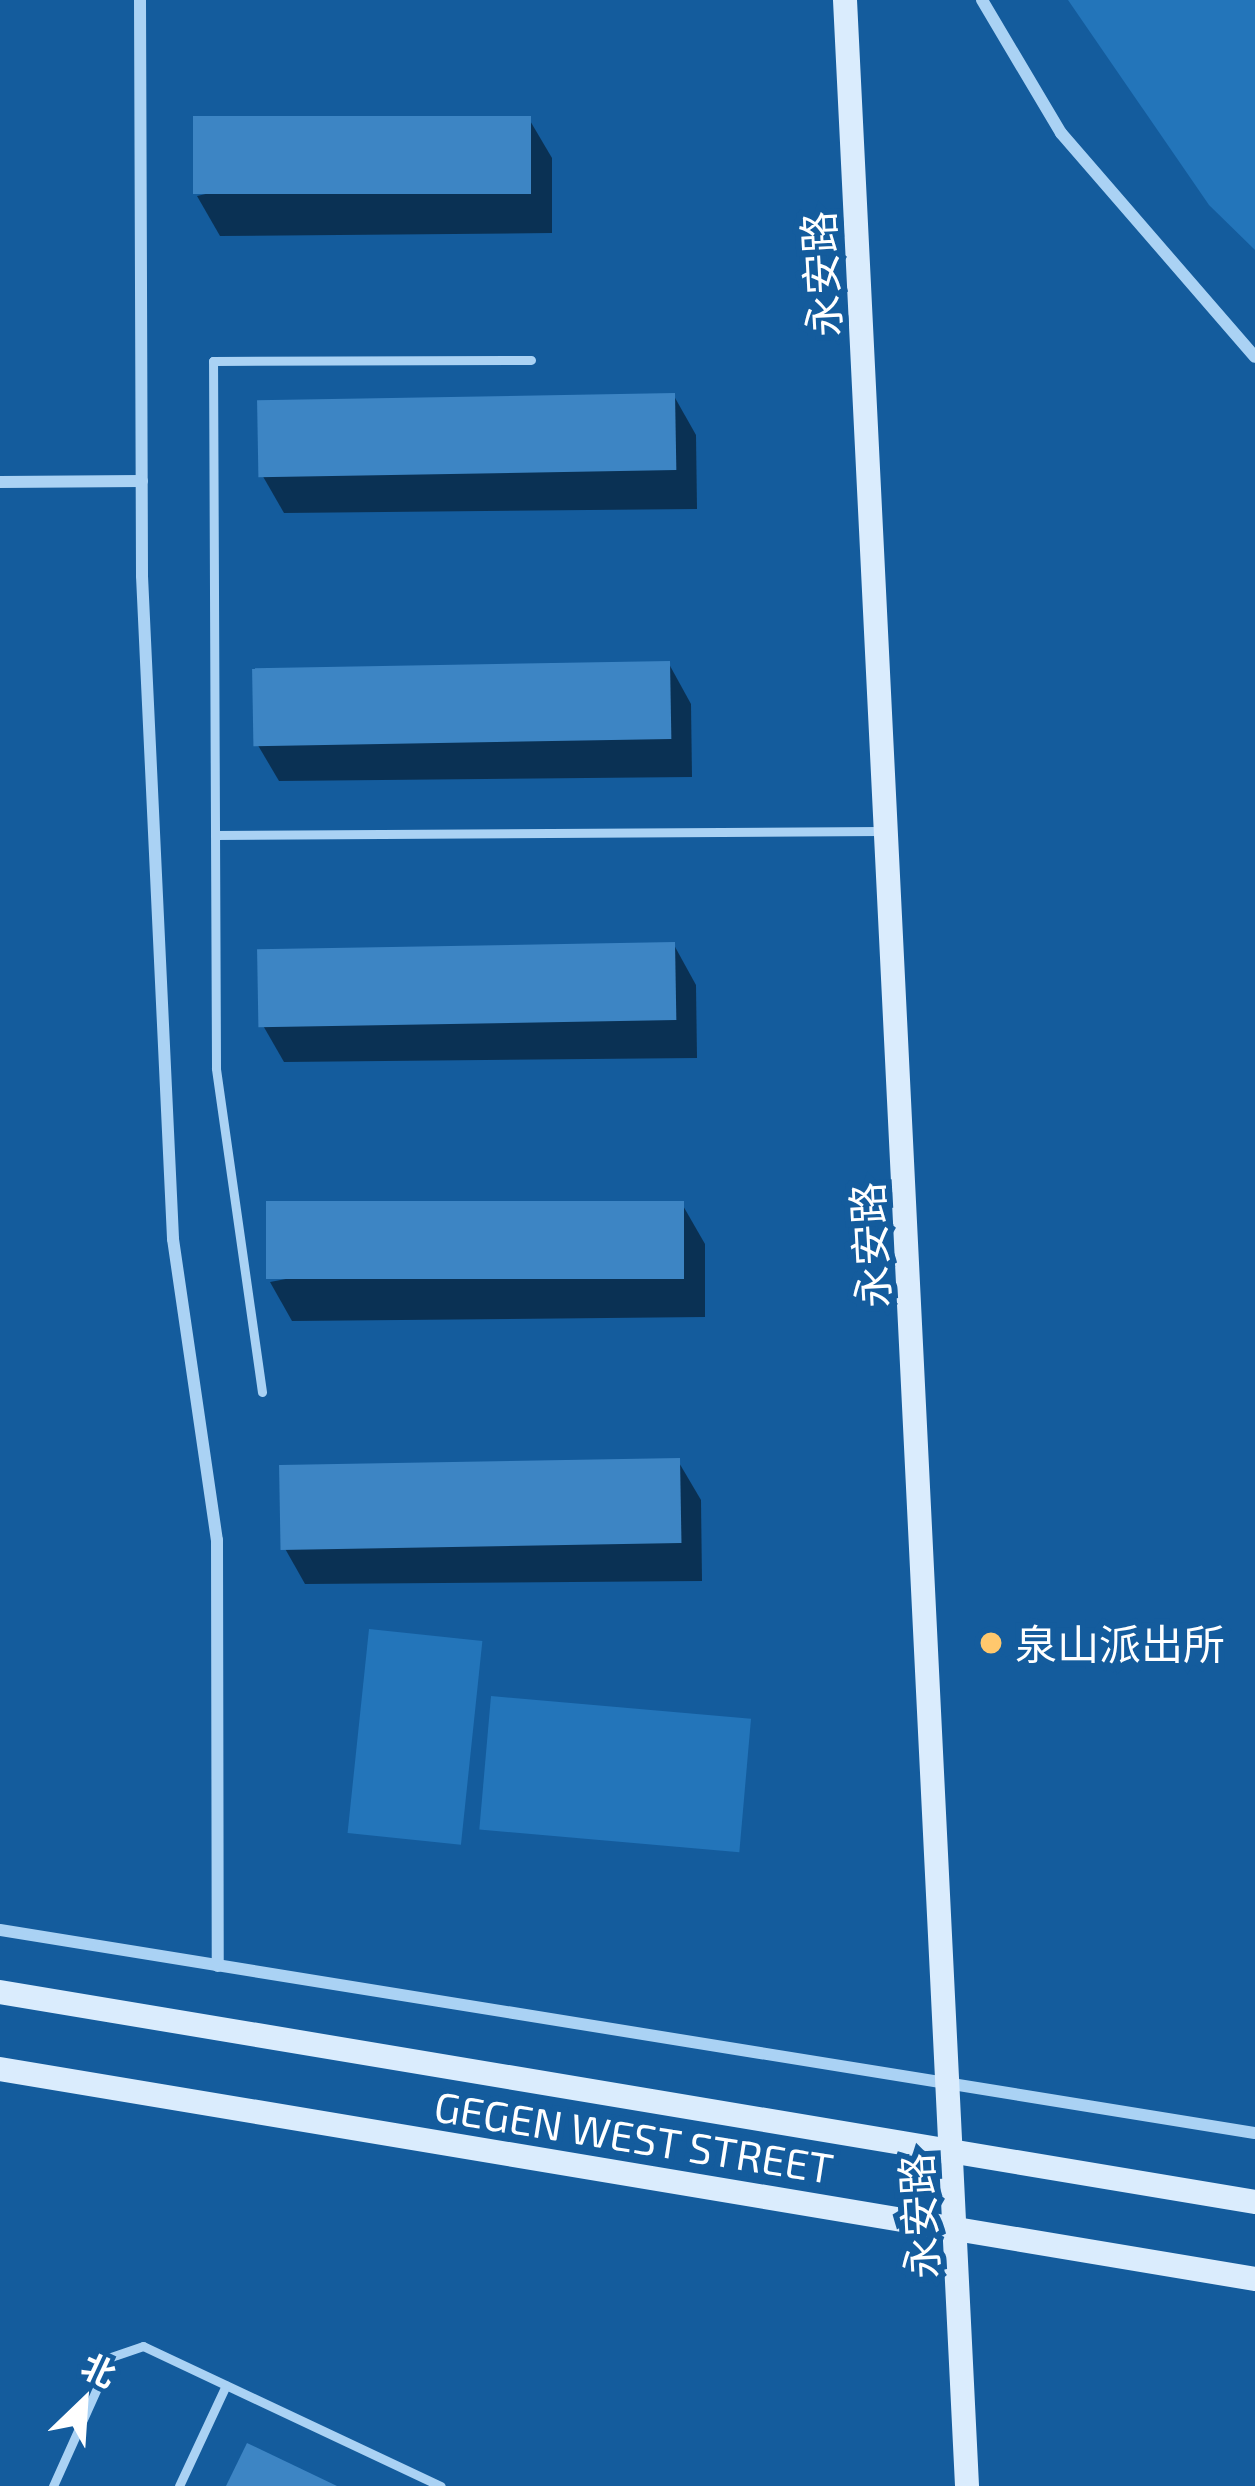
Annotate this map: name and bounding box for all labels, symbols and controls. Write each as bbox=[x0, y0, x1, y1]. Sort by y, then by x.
street label: 永安路 bbox=[792, 210, 848, 338]
street label: 永安路 bbox=[841, 1181, 897, 1309]
place label: 泉山派出所 bbox=[1015, 1618, 1225, 1668]
marker: 泉山派出所 bbox=[978, 1630, 1004, 1656]
street label: GEGEN WEST STREET bbox=[430, 2079, 838, 2193]
street label: 永安路 bbox=[890, 2152, 946, 2280]
north arrow bbox=[24, 2342, 144, 2462]
text: 北 bbox=[76, 2344, 123, 2394]

